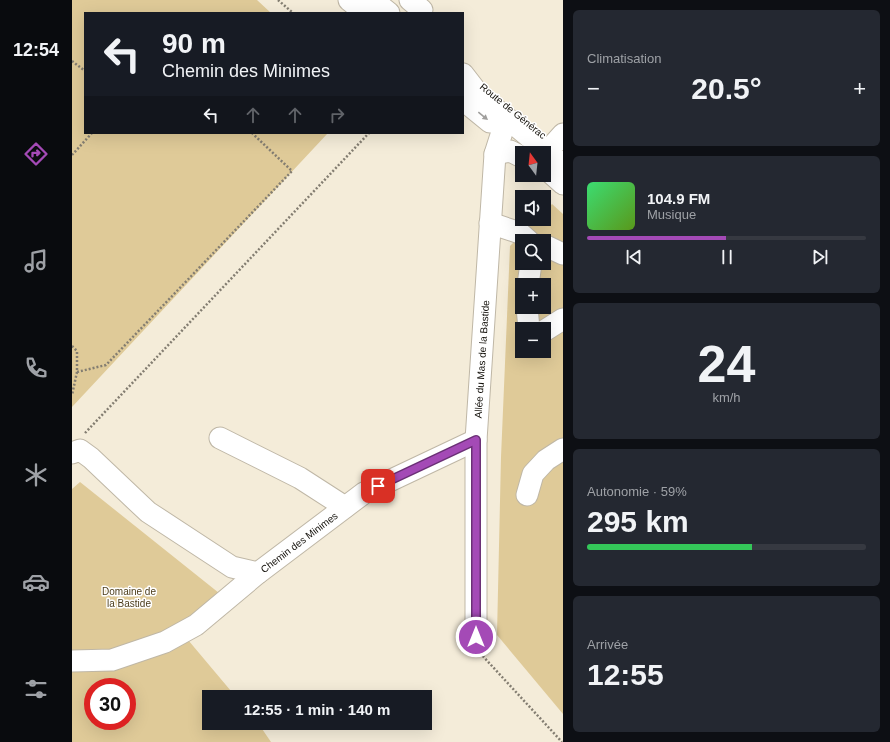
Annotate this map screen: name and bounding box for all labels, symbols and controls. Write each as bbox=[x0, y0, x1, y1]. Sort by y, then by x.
icon: left bbox=[96, 28, 148, 80]
text: 90 m bbox=[162, 28, 226, 59]
text: 12:54 bbox=[13, 40, 59, 60]
text: Climatisation bbox=[587, 51, 661, 66]
text: Chemin des Minimes bbox=[162, 61, 330, 81]
text: 20.5° bbox=[691, 72, 762, 105]
text: − bbox=[587, 76, 600, 101]
text: + bbox=[853, 76, 866, 101]
street label: Route de Générac bbox=[478, 81, 548, 141]
icon: left bbox=[200, 104, 222, 126]
icon: ahead bbox=[242, 104, 264, 126]
icon: ahead bbox=[284, 104, 306, 126]
icon: right bbox=[326, 104, 348, 126]
one-way arrow bbox=[477, 111, 488, 120]
icon: directions bbox=[22, 140, 50, 168]
north arrow bbox=[515, 146, 551, 182]
map controls bbox=[515, 146, 551, 358]
button: sound bbox=[515, 190, 551, 226]
text: 104.9 FM bbox=[647, 190, 710, 207]
text: Musique bbox=[647, 207, 696, 222]
button: search bbox=[515, 234, 551, 270]
icon: previous bbox=[623, 246, 645, 268]
icon: pause bbox=[716, 246, 738, 268]
icon: next bbox=[809, 246, 831, 268]
icon: music bbox=[22, 247, 50, 275]
button: + bbox=[515, 278, 551, 314]
street label: Allée du Mas de la Bastide bbox=[472, 299, 491, 419]
button: − bbox=[515, 322, 551, 358]
text: 24 bbox=[698, 335, 755, 393]
icon: phone bbox=[22, 354, 50, 382]
text: km/h bbox=[712, 390, 741, 405]
icon: climate bbox=[22, 461, 50, 489]
pin bbox=[361, 469, 395, 503]
icon: arrive bbox=[367, 475, 389, 497]
text: Autonomie · 59% bbox=[587, 484, 687, 499]
text: 295 km bbox=[587, 505, 689, 538]
street label: Chemin des Minimes bbox=[258, 510, 340, 575]
icon: car bbox=[22, 568, 50, 596]
park label: Domaine de la Bastide bbox=[102, 586, 156, 609]
position arrow bbox=[455, 616, 497, 658]
text: Arrivée bbox=[587, 637, 628, 652]
text: 12:55 bbox=[587, 658, 664, 691]
icon: filters bbox=[22, 675, 50, 703]
speed limit sign: 30 bbox=[84, 678, 136, 730]
text: 12:55 · 1 min · 140 m bbox=[244, 701, 390, 718]

